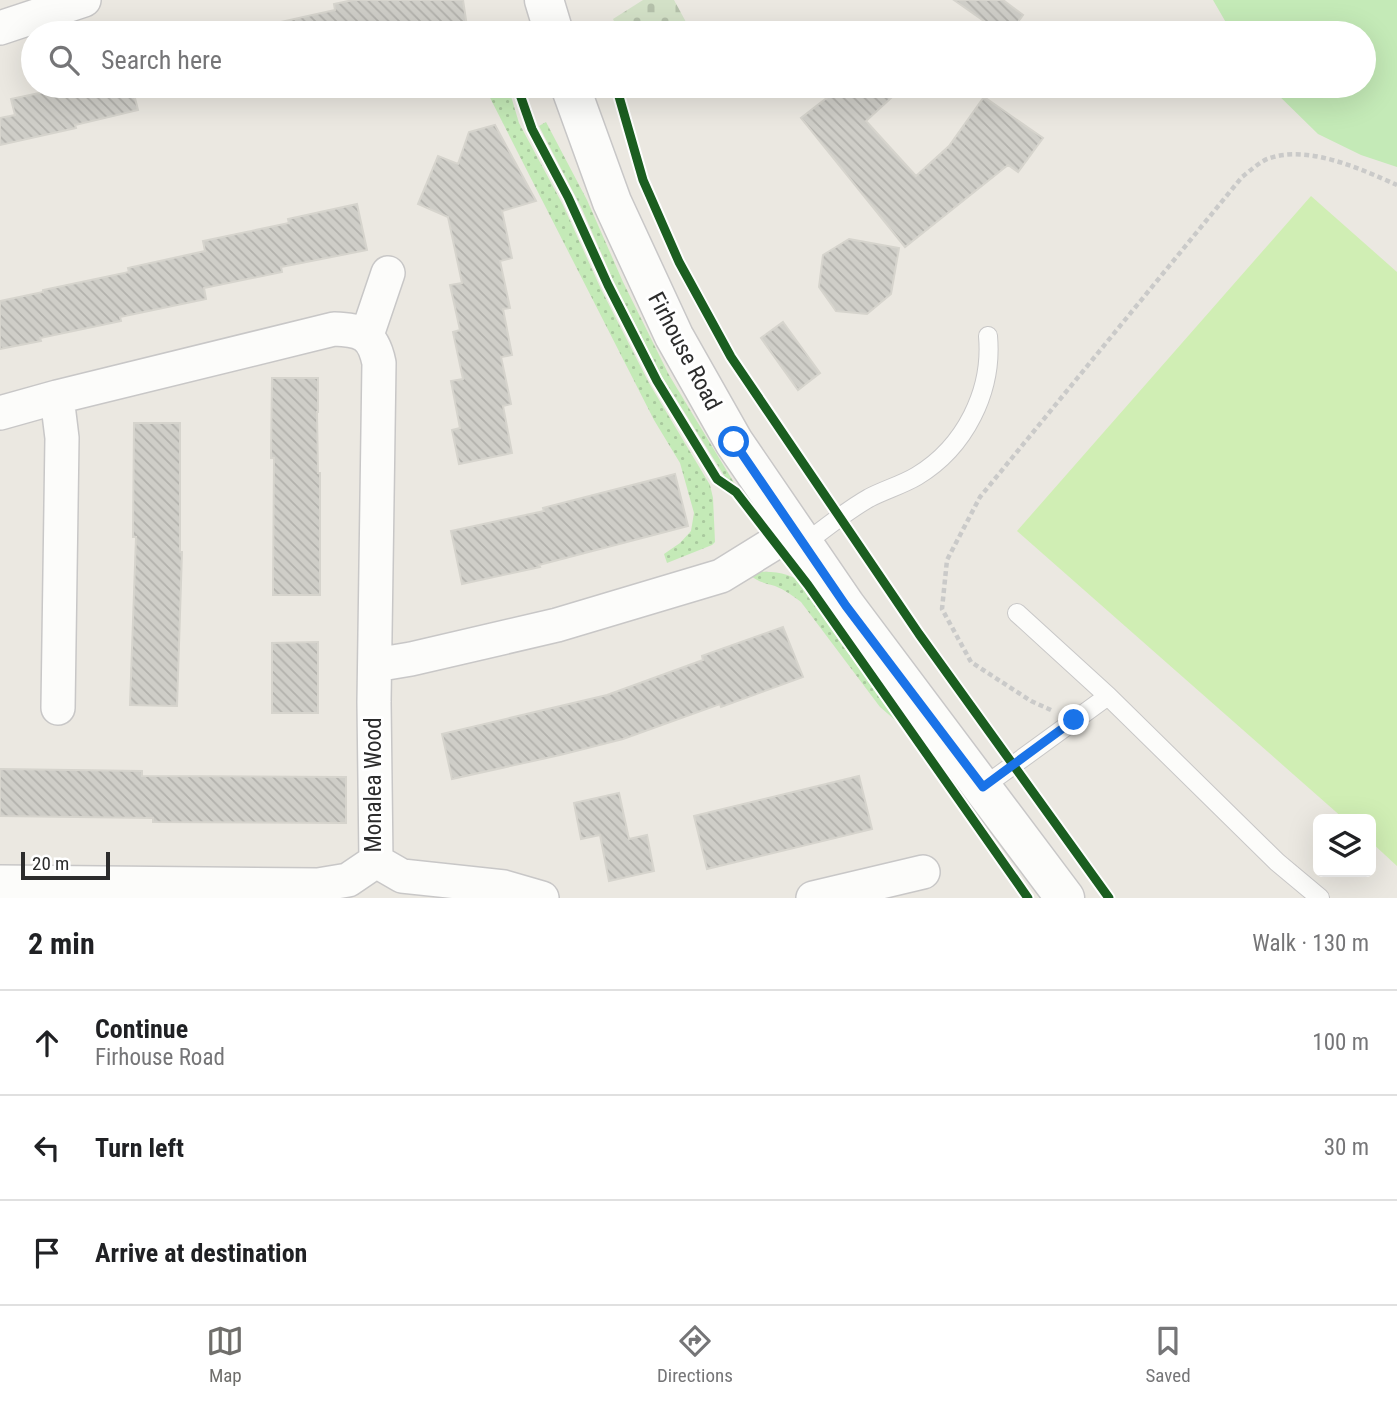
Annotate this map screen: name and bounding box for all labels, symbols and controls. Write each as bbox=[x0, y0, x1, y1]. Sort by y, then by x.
search box bbox=[21, 21, 1376, 98]
icon: search bbox=[45, 41, 83, 79]
text: Search here bbox=[101, 45, 222, 75]
street label: Firhouse Road bbox=[642, 288, 727, 415]
route start bbox=[718, 426, 749, 457]
route end bbox=[1058, 704, 1089, 735]
street label: Monalea Wood bbox=[360, 717, 387, 853]
map controls bbox=[1313, 814, 1376, 877]
button: layers bbox=[1313, 814, 1376, 877]
scale bar bbox=[21, 849, 110, 881]
text: 20 m bbox=[32, 852, 69, 875]
text: 2 min bbox=[28, 926, 95, 961]
text: Walk · 130 m bbox=[1252, 930, 1369, 957]
text: Continue bbox=[95, 1014, 188, 1044]
icon: ahead bbox=[28, 1024, 66, 1062]
text: 100 m bbox=[1312, 1029, 1369, 1056]
text: Firhouse Road bbox=[95, 1044, 225, 1071]
icon: left bbox=[28, 1129, 66, 1167]
text: Turn left bbox=[95, 1133, 184, 1163]
text: 30 m bbox=[1324, 1134, 1369, 1161]
icon: arrive bbox=[28, 1234, 66, 1272]
text: Arrive at destination bbox=[95, 1238, 307, 1268]
tab: Map bbox=[206, 1322, 244, 1387]
tab: Directions bbox=[657, 1322, 733, 1387]
tab: Saved bbox=[1145, 1322, 1191, 1387]

